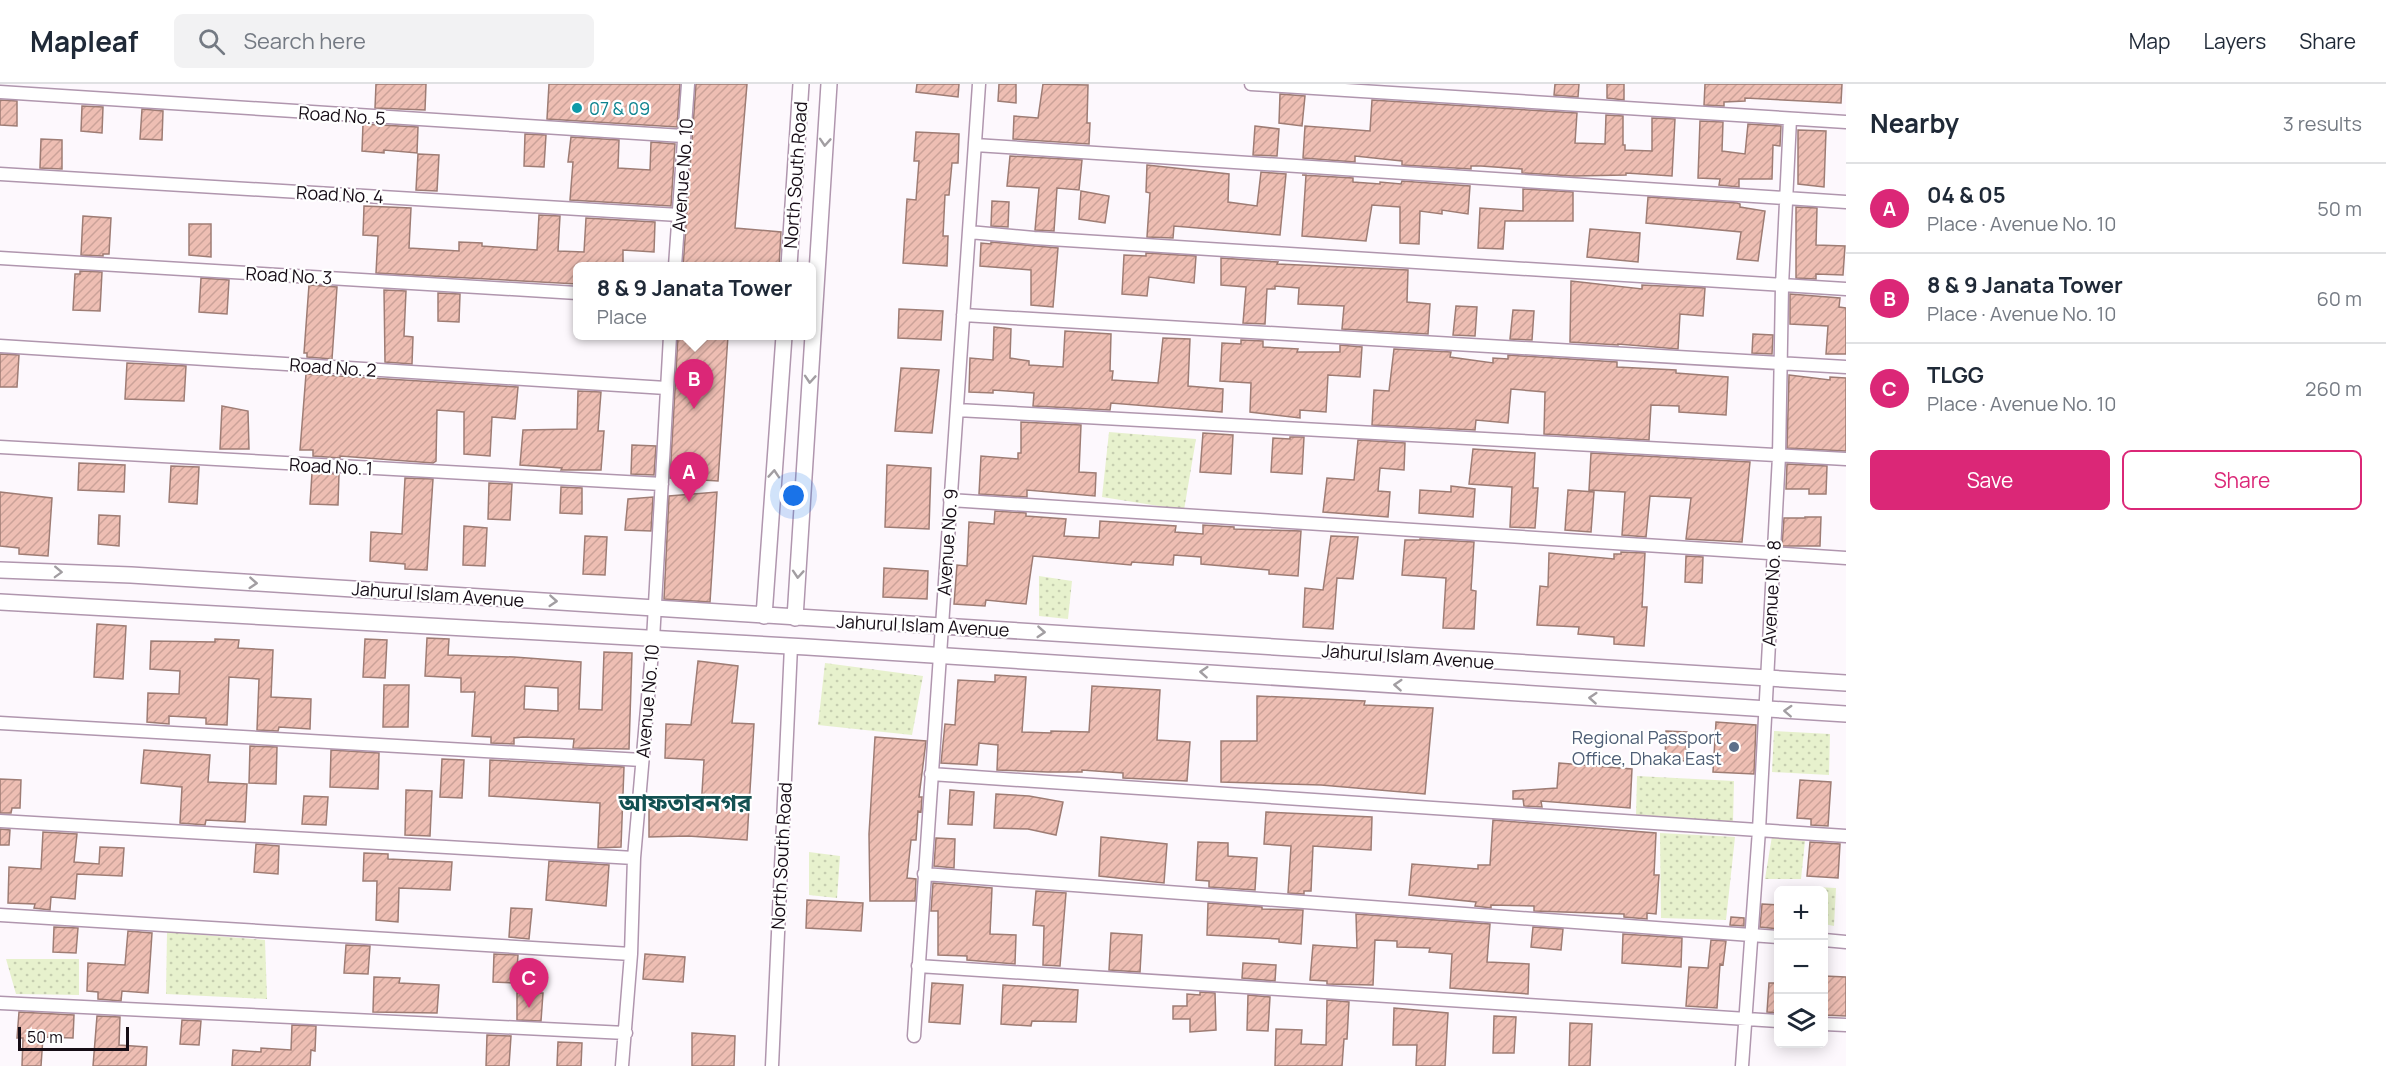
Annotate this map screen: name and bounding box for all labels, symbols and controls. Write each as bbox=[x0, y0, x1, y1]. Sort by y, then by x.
search box bbox=[174, 14, 594, 68]
text: Mapleaf bbox=[30, 22, 138, 60]
icon: search bbox=[195, 25, 228, 58]
text: Search here bbox=[243, 26, 366, 56]
text: Map bbox=[2129, 27, 2170, 55]
text: Layers bbox=[2203, 27, 2266, 55]
text: Share bbox=[2299, 27, 2356, 55]
place label: 07 & 09 bbox=[589, 96, 650, 120]
street label: Road No. 5 bbox=[298, 100, 386, 130]
marker: 07 & 09 bbox=[570, 101, 584, 115]
street label: North South Road bbox=[778, 101, 812, 249]
text: Nearby bbox=[1870, 105, 1959, 141]
text: 3 results bbox=[2283, 110, 2362, 137]
street label: Avenue No. 10 bbox=[666, 117, 698, 233]
one-way arrow bbox=[819, 138, 832, 147]
street label: Road No. 4 bbox=[296, 180, 384, 208]
text: 04 & 05 bbox=[1927, 180, 2006, 210]
text: A bbox=[1883, 195, 1896, 222]
text: 50 m bbox=[2317, 195, 2362, 222]
text: Place · Avenue No. 10 bbox=[1927, 210, 2117, 237]
street label: Road No. 3 bbox=[245, 261, 333, 289]
popup bbox=[573, 262, 816, 340]
text: 8 & 9 Janata Tower bbox=[1927, 270, 2123, 300]
text: 8 & 9 Janata Tower bbox=[597, 273, 792, 303]
text: B bbox=[1883, 285, 1896, 312]
text: 60 m bbox=[2316, 285, 2362, 312]
text: Place · Avenue No. 10 bbox=[1927, 300, 2117, 327]
text: Place bbox=[597, 303, 647, 330]
street label: Road No. 2 bbox=[289, 352, 377, 382]
pin: B bbox=[674, 360, 714, 409]
text: TLGG bbox=[1927, 360, 1984, 390]
one-way arrow bbox=[804, 374, 817, 383]
text: C bbox=[1882, 375, 1897, 402]
text: 260 m bbox=[2305, 375, 2362, 402]
text: Place · Avenue No. 10 bbox=[1927, 390, 2117, 417]
button: Save bbox=[1870, 450, 2110, 510]
button: Share bbox=[2122, 450, 2362, 510]
street label: Road No. 1 bbox=[288, 452, 374, 480]
pin: A bbox=[670, 452, 708, 502]
one-way arrow bbox=[767, 469, 780, 478]
your location bbox=[779, 481, 808, 510]
street label: Avenue No. 9 bbox=[931, 488, 963, 596]
street label: Avenue No. 8 bbox=[1756, 539, 1786, 647]
one-way arrow bbox=[54, 566, 63, 578]
one-way arrow bbox=[791, 569, 804, 578]
one-way arrow bbox=[249, 576, 258, 589]
street label: Jahurul Islam Avenue bbox=[351, 576, 525, 612]
one-way arrow bbox=[548, 595, 557, 608]
street label: Jahurul Islam Avenue bbox=[836, 608, 1010, 642]
one-way arrow bbox=[1036, 626, 1045, 639]
street label: Jahurul Islam Avenue bbox=[1321, 638, 1495, 674]
street label: Avenue No. 10 bbox=[630, 643, 664, 759]
one-way arrow bbox=[1199, 666, 1208, 679]
one-way arrow bbox=[1394, 679, 1403, 692]
one-way arrow bbox=[1588, 692, 1598, 705]
one-way arrow bbox=[1783, 704, 1792, 717]
place label: Regional Passport Office, Dhaka East bbox=[1572, 725, 1722, 770]
marker: Regional Passport Office, Dhaka East bbox=[1727, 740, 1741, 754]
street label: North South Road bbox=[765, 782, 797, 930]
district label: আফতাবনগর bbox=[618, 785, 752, 818]
map controls bbox=[1774, 886, 1828, 1048]
button: + bbox=[1774, 886, 1828, 940]
button: − bbox=[1774, 940, 1828, 994]
pin: C bbox=[510, 958, 548, 1008]
button: layers bbox=[1774, 994, 1828, 1048]
scale bar bbox=[18, 1024, 129, 1052]
text: 50 m bbox=[27, 1026, 63, 1048]

